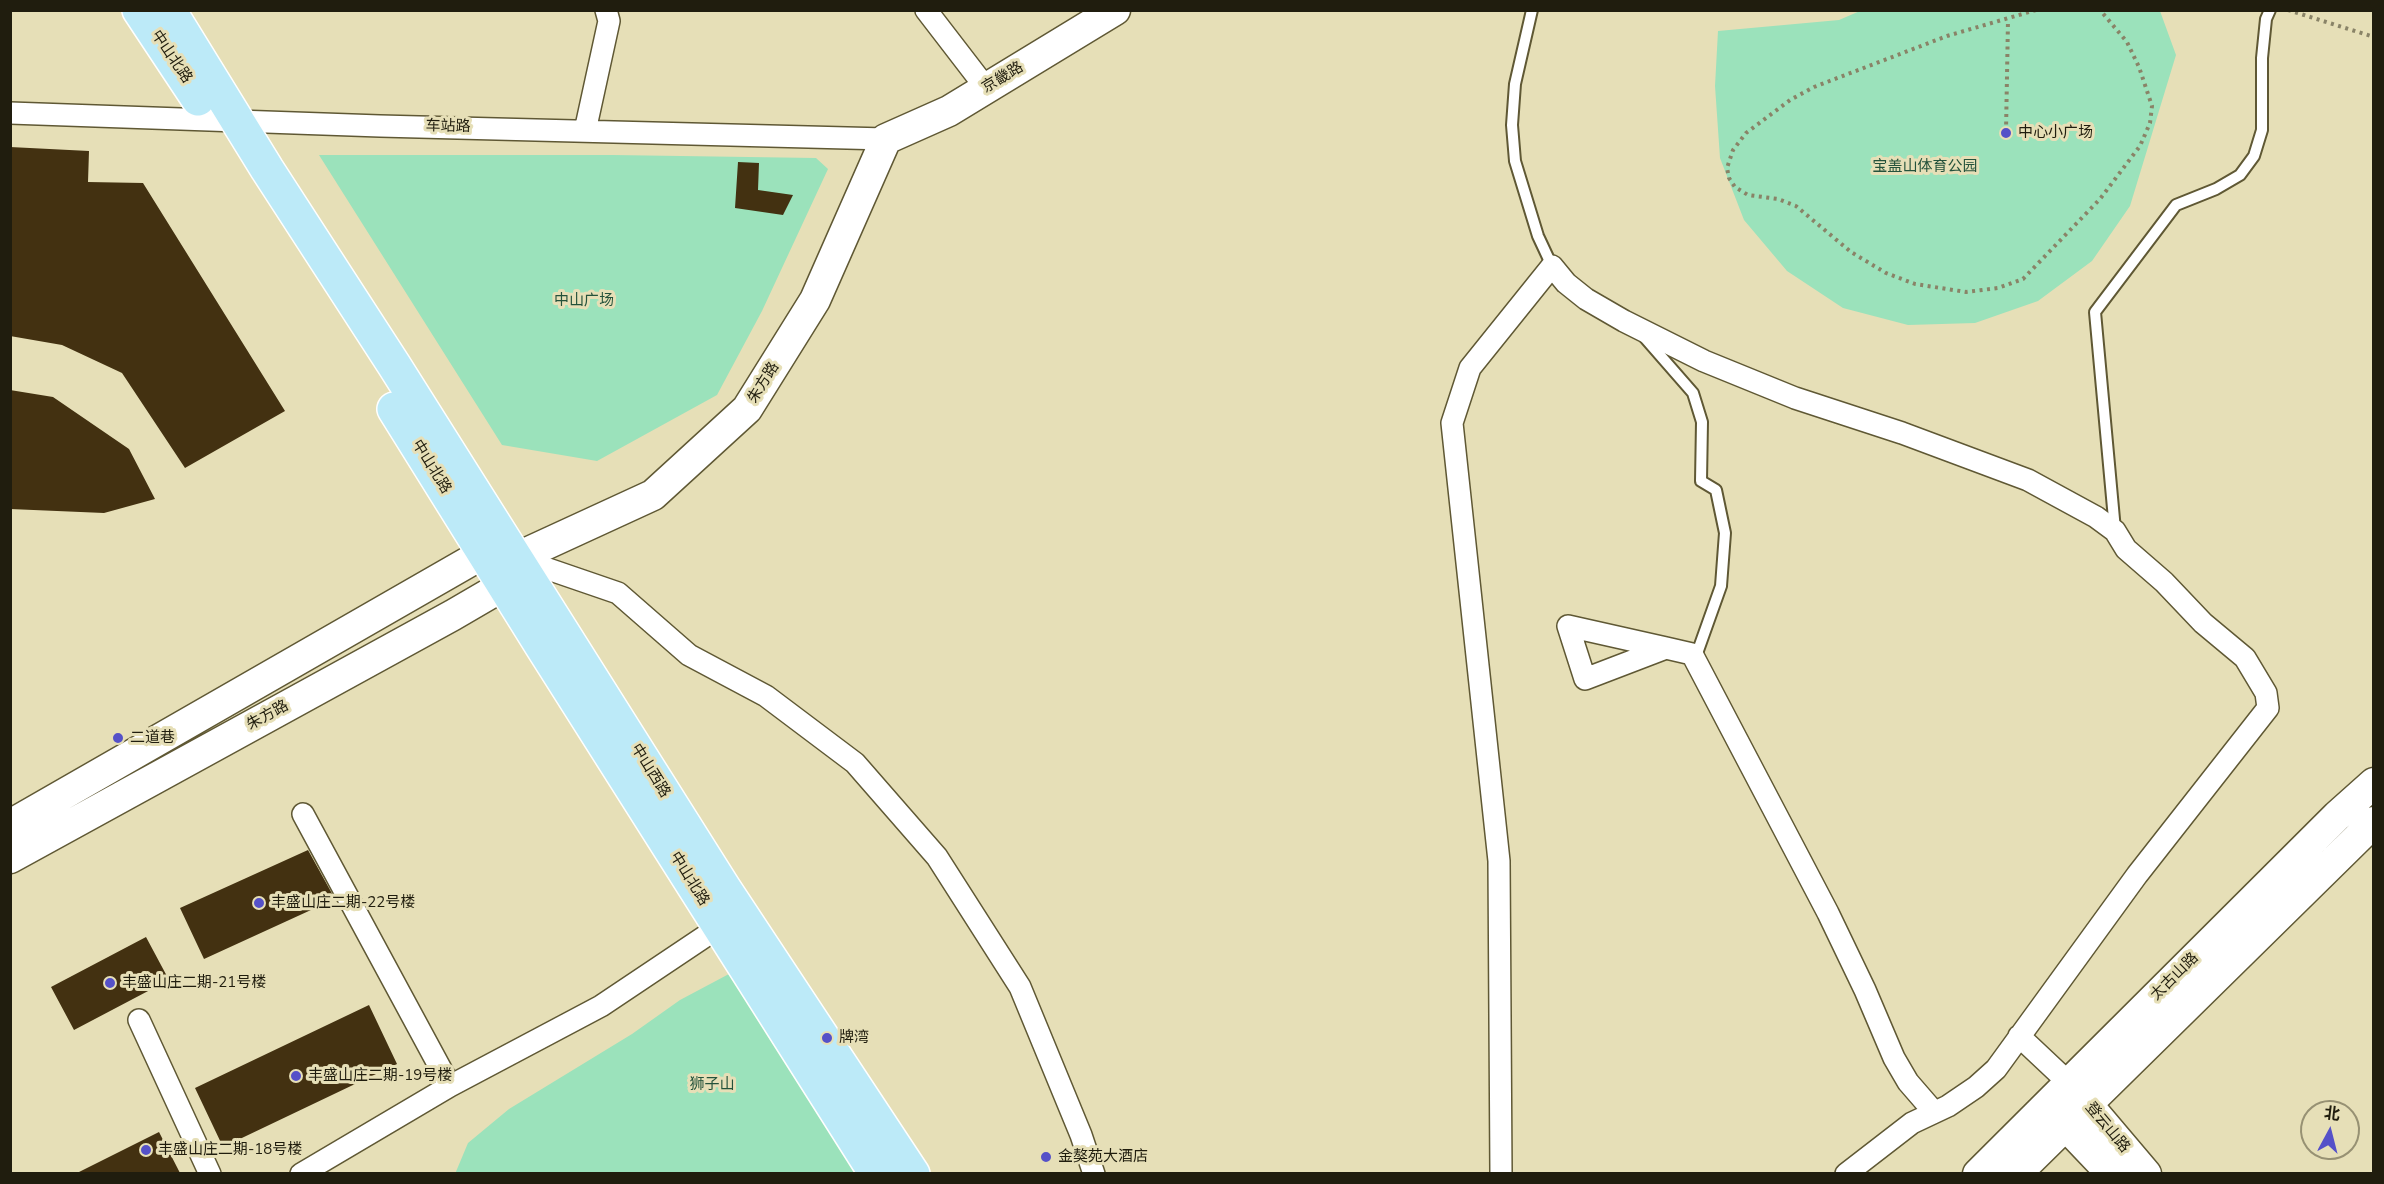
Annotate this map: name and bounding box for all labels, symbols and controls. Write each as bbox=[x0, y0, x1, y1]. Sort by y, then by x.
street label: 中山北路 bbox=[147, 27, 195, 87]
street label: 京畿路 bbox=[979, 59, 1027, 97]
street label: 车站路 bbox=[425, 118, 471, 136]
place label: 中心小广场 bbox=[2018, 124, 2093, 142]
marker: 中心小广场 bbox=[1999, 126, 2013, 140]
park label: 宝盖山体育公园 bbox=[1873, 158, 1977, 176]
park label: 中山广场 bbox=[554, 292, 614, 310]
street label: 朱方路 bbox=[744, 359, 784, 407]
street label: 中山北路 bbox=[407, 437, 455, 497]
street label: 朱方路 bbox=[244, 697, 292, 735]
place label: 二道巷 bbox=[130, 729, 175, 747]
marker: 二道巷 bbox=[111, 731, 125, 745]
street label: 中山西路 bbox=[626, 741, 674, 801]
street label: 中山北路 bbox=[665, 849, 713, 909]
place label: 丰盛山庄二期-22号楼 bbox=[271, 894, 415, 912]
marker: 丰盛山庄二期-22号楼 bbox=[252, 896, 266, 910]
street label: 太古山路 bbox=[2147, 949, 2203, 1005]
place label: 丰盛山庄二期-21号楼 bbox=[122, 974, 266, 992]
marker: 丰盛山庄二期-21号楼 bbox=[103, 976, 117, 990]
place label: 牌湾 bbox=[839, 1029, 869, 1047]
marker: 牌湾 bbox=[820, 1031, 834, 1045]
place label: 丰盛山庄二期-19号楼 bbox=[308, 1067, 452, 1085]
marker: 丰盛山庄二期-19号楼 bbox=[289, 1069, 303, 1083]
park label: 狮子山 bbox=[690, 1076, 734, 1094]
street label: 登云山路 bbox=[2081, 1099, 2133, 1157]
north arrow bbox=[2300, 1100, 2360, 1160]
text: 北 bbox=[2323, 1102, 2341, 1126]
place label: 丰盛山庄二期-18号楼 bbox=[158, 1141, 302, 1159]
marker: 丰盛山庄二期-18号楼 bbox=[139, 1143, 153, 1157]
place label: 金獒苑大酒店 bbox=[1058, 1148, 1148, 1166]
marker: 金獒苑大酒店 bbox=[1039, 1150, 1053, 1164]

